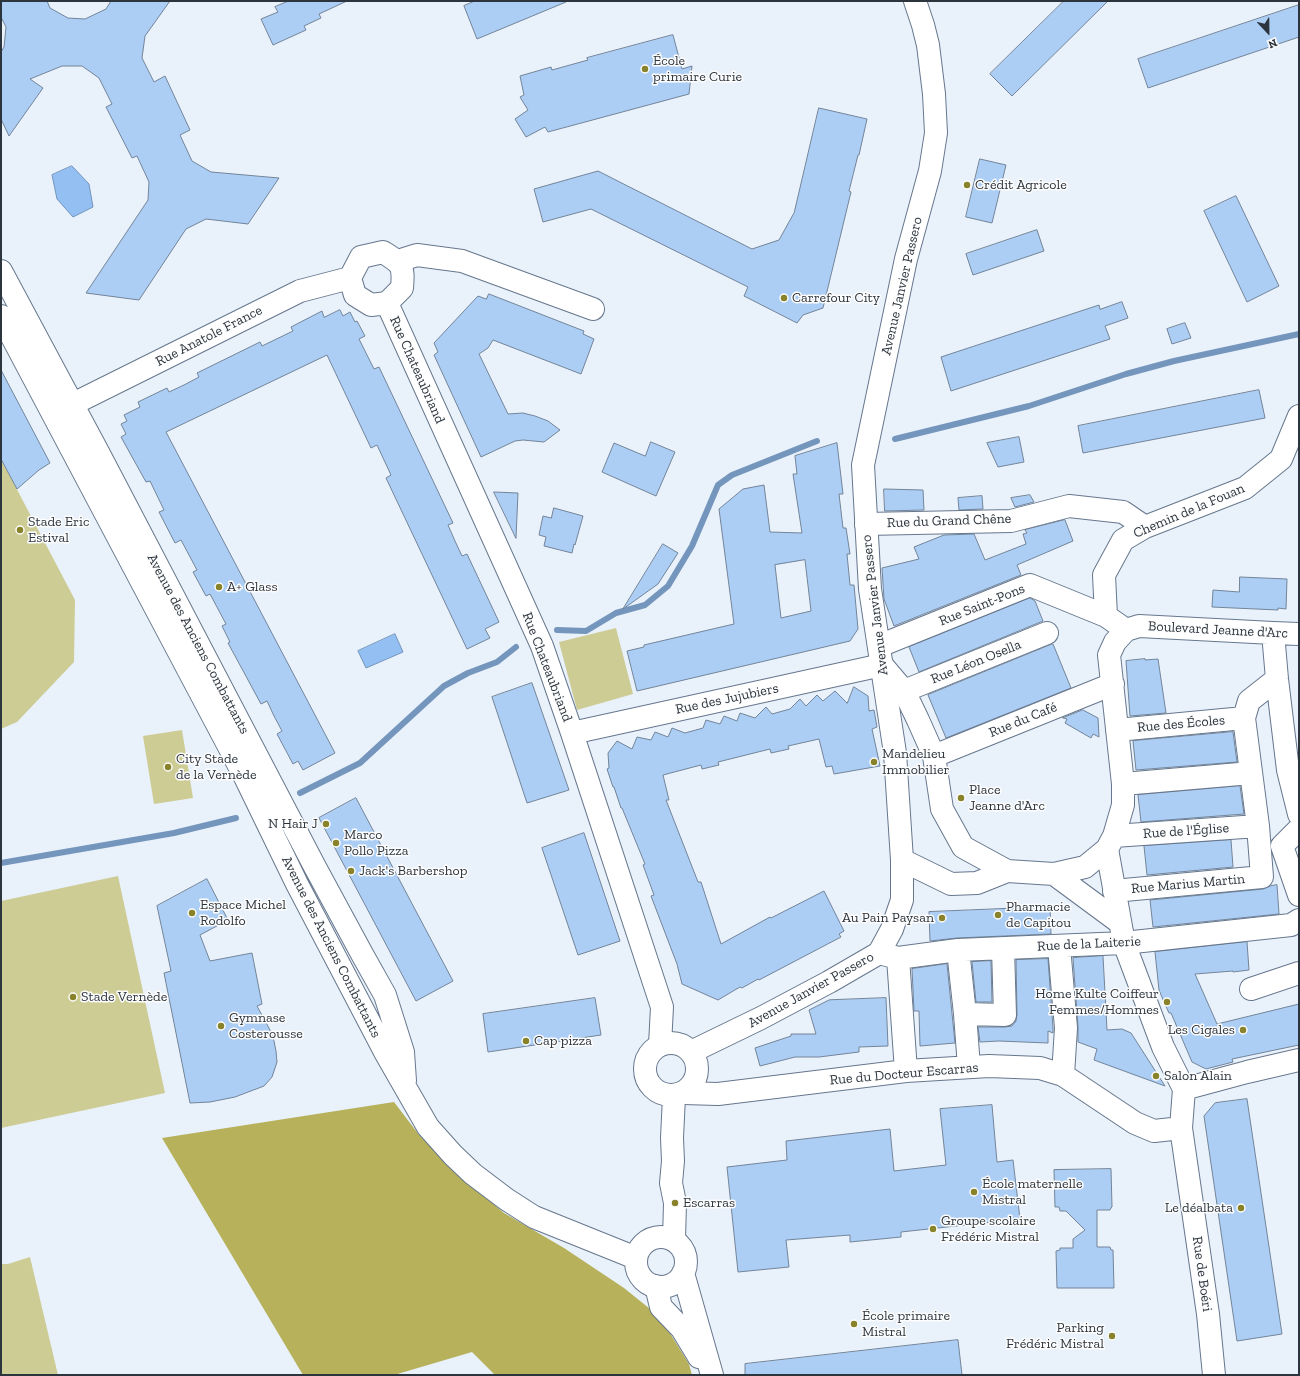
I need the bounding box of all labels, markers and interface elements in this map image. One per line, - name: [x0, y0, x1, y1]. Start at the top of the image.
- north arrow: [1248, 12, 1288, 52]
- text: N: [1266, 36, 1279, 51]
- place label: École primaire Curie: [653, 53, 742, 86]
- marker: École primaire Curie: [640, 64, 650, 74]
- place label: Crédit Agricole: [975, 177, 1067, 193]
- marker: Crédit Agricole: [962, 180, 972, 190]
- street label: Avenue Janvier Passero: [878, 215, 926, 357]
- place label: Carrefour City: [792, 290, 880, 306]
- marker: Carrefour City: [779, 293, 789, 303]
- street label: Rue Anatole France: [153, 302, 265, 370]
- street label: Rue Chateaubriand: [386, 314, 448, 426]
- street label: Chemin de la Fouan: [1131, 480, 1247, 542]
- street label: Rue du Grand Chêne: [887, 510, 1011, 532]
- place label: Stade Eric Estival: [28, 514, 89, 546]
- marker: Stade Eric Estival: [15, 525, 25, 535]
- street label: Avenue Janvier Passero: [858, 534, 892, 676]
- street label: Avenue des Anciens Combattants: [143, 551, 253, 737]
- place label: A+ Glass: [227, 579, 278, 595]
- street label: Rue Saint-Pons: [937, 580, 1027, 630]
- marker: A+ Glass: [214, 582, 224, 592]
- street label: Rue Chateaubriand: [518, 610, 576, 724]
- street label: Boulevard Jeanne d'Arc: [1148, 618, 1288, 642]
- street label: Rue Léon Osella: [928, 636, 1024, 688]
- street label: Rue des Jujubiers: [674, 680, 780, 718]
- street label: Rue du Café: [987, 699, 1059, 741]
- street label: Rue des Écoles: [1136, 712, 1226, 736]
- place label: Mandelieu Immobilier: [882, 746, 949, 778]
- place label: City Stade de la Vernède: [176, 751, 257, 784]
- marker: Mandelieu Immobilier: [869, 757, 879, 767]
- marker: City Stade de la Vernède: [163, 762, 173, 772]
- place label: Place Jeanne d'Arc: [969, 782, 1045, 814]
- marker: Place Jeanne d'Arc: [956, 793, 966, 803]
- place label: N Hair J: [268, 816, 318, 832]
- marker: N Hair J: [321, 819, 331, 829]
- street label: Rue de l'Église: [1142, 820, 1230, 842]
- place label: Marco Pollo Pizza: [344, 827, 408, 860]
- marker: Marco Pollo Pizza: [331, 838, 341, 848]
- street label: Avenue des Anciens Combattants: [278, 853, 384, 1041]
- place label: Jack's Barbershop: [359, 863, 467, 879]
- marker: Jack's Barbershop: [346, 866, 356, 876]
- street label: Rue Marius Martin: [1130, 871, 1246, 897]
- place label: Espace Michel Rodolfo: [200, 897, 286, 930]
- place label: Pharmacie de Capitou: [1006, 899, 1071, 932]
- marker: Espace Michel Rodolfo: [187, 908, 197, 918]
- place label: Au Pain Paysan: [842, 910, 934, 926]
- marker: Pharmacie de Capitou: [993, 910, 1003, 920]
- marker: Au Pain Paysan: [937, 913, 947, 923]
- street label: Rue de la Laiterie: [1037, 933, 1141, 955]
- street label: Avenue Janvier Passero: [745, 948, 877, 1032]
- place label: Home Kulte Coiffeur Femmes/Hommes: [1035, 986, 1159, 1018]
- place label: Stade Vernède: [81, 989, 167, 1005]
- marker: Stade Vernède: [68, 992, 78, 1002]
- marker: Home Kulte Coiffeur Femmes/Hommes: [1162, 997, 1172, 1007]
- place label: Gymnase Costerousse: [229, 1010, 303, 1042]
- marker: Gymnase Costerousse: [216, 1021, 226, 1031]
- place label: Les Cigales: [1168, 1022, 1235, 1038]
- marker: Les Cigales: [1238, 1025, 1248, 1035]
- place label: Cap pizza: [534, 1033, 592, 1049]
- marker: Cap pizza: [521, 1036, 531, 1046]
- street label: Rue du Docteur Escarras: [829, 1059, 979, 1089]
- place label: Salon Alain: [1164, 1068, 1232, 1084]
- marker: Salon Alain: [1151, 1071, 1161, 1081]
- place label: École maternelle Mistral: [982, 1176, 1083, 1208]
- marker: École maternelle Mistral: [969, 1187, 979, 1197]
- place label: Escarras: [683, 1195, 735, 1211]
- marker: Escarras: [670, 1198, 680, 1208]
- place label: Le déalbata: [1165, 1200, 1233, 1216]
- marker: Le déalbata: [1236, 1203, 1246, 1213]
- place label: Groupe scolaire Frédéric Mistral: [941, 1213, 1039, 1246]
- marker: Groupe scolaire Frédéric Mistral: [928, 1224, 938, 1234]
- street label: Rue de Boéri: [1188, 1235, 1216, 1313]
- place label: École primaire Mistral: [862, 1308, 950, 1340]
- marker: École primaire Mistral: [849, 1319, 859, 1329]
- place label: Parking Frédéric Mistral: [1006, 1320, 1104, 1352]
- marker: Parking Frédéric Mistral: [1107, 1331, 1117, 1341]

